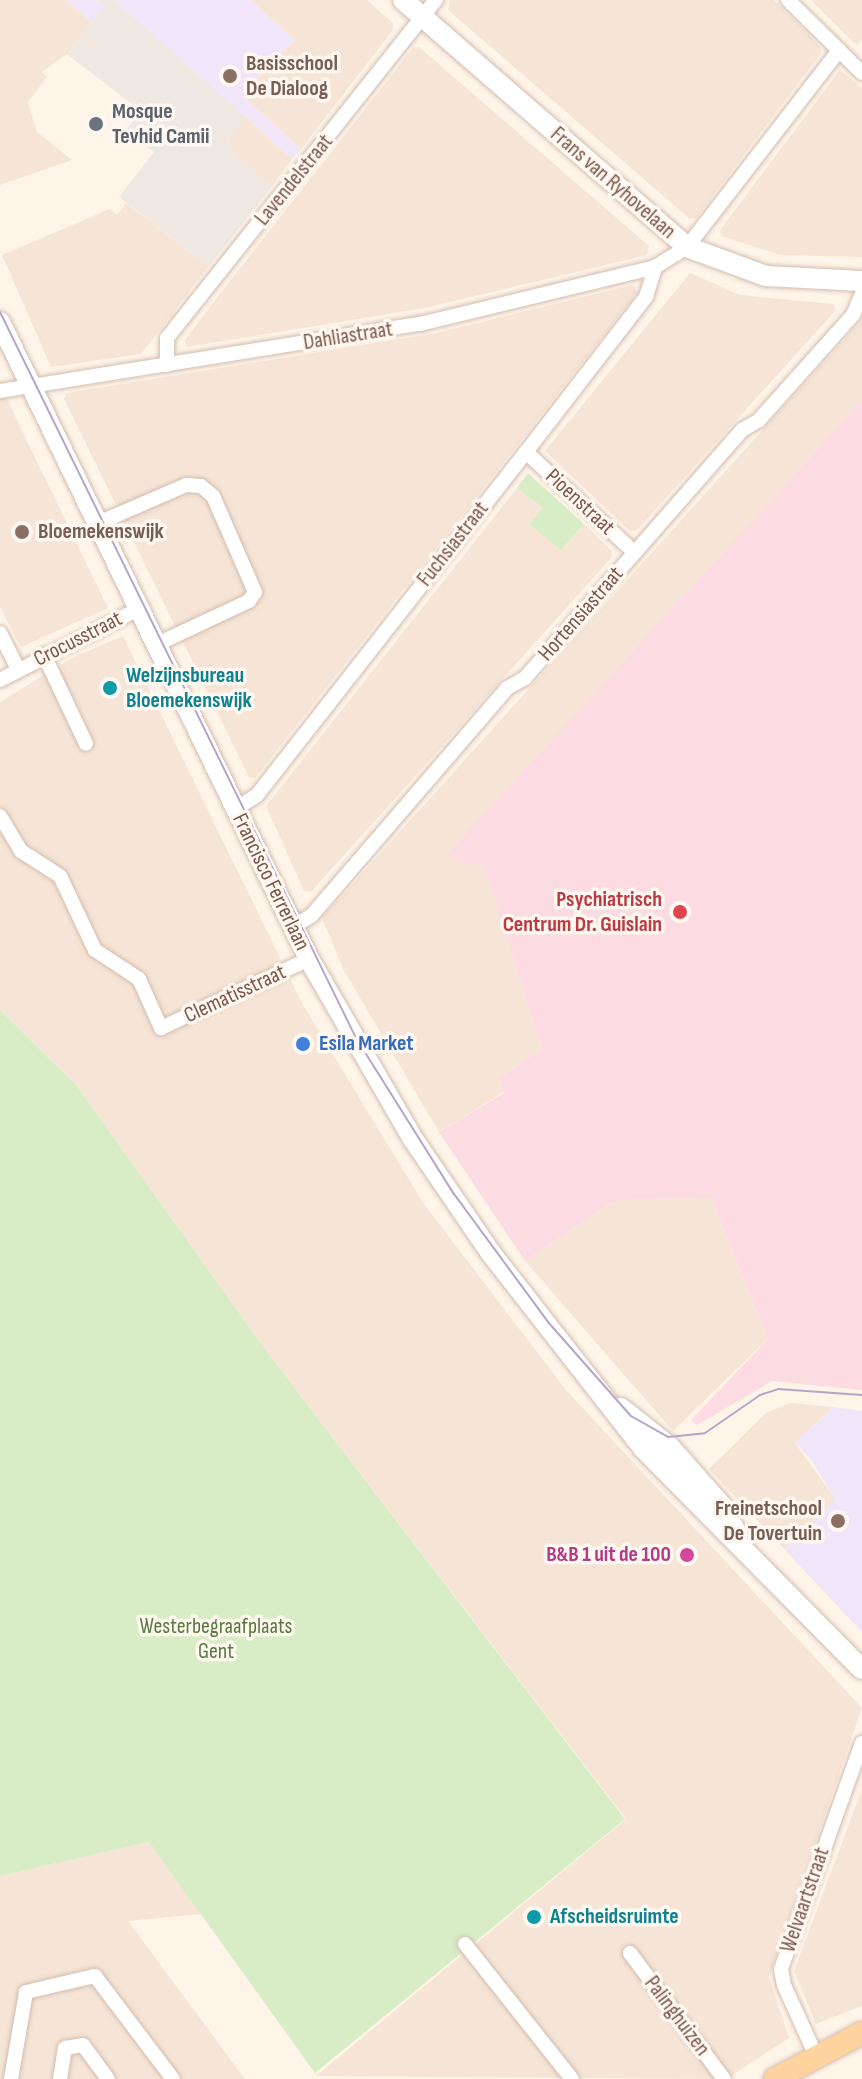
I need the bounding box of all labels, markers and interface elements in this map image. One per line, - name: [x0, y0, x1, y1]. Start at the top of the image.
- place label: Basisschool De Dialoog: [246, 50, 338, 102]
- marker: Basisschool De Dialoog: [221, 67, 239, 85]
- place label: Mosque Tevhid Camii: [112, 98, 210, 150]
- marker: Mosque Tevhid Camii: [87, 115, 105, 133]
- street label: Frans van Ryhovelaan: [545, 121, 681, 245]
- street label: Lavendelstraat: [249, 129, 339, 231]
- street label: Dahliastraat: [302, 316, 394, 356]
- street label: Pioenstraat: [540, 463, 620, 541]
- street label: Fuchsiastraat: [412, 496, 494, 592]
- place label: Bloemekenswijk: [38, 519, 164, 545]
- marker: Bloemekenswijk: [13, 523, 31, 541]
- street label: Hortensiastraat: [533, 561, 629, 667]
- street label: Crocusstraat: [29, 606, 127, 672]
- place label: Welzijnsbureau Bloemekenswijk: [126, 662, 252, 714]
- marker: Welzijnsbureau Bloemekenswijk: [101, 679, 119, 697]
- street label: Francisco Ferrerlaan: [226, 809, 316, 955]
- place label: Psychiatrisch Centrum Dr. Guislain: [503, 886, 662, 938]
- marker: Psychiatrisch Centrum Dr. Guislain: [669, 901, 691, 923]
- street label: Clematisstraat: [180, 959, 290, 1029]
- place label: Esila Market: [319, 1031, 414, 1057]
- marker: Esila Market: [294, 1035, 312, 1053]
- place label: Freinetschool De Tovertuin: [715, 1495, 822, 1546]
- marker: Freinetschool De Tovertuin: [829, 1512, 847, 1530]
- place label: B&B 1 uit de 100: [546, 1542, 671, 1568]
- marker: B&B 1 uit de 100: [678, 1546, 696, 1564]
- park label: Westerbegraafplaats Gent: [140, 1613, 292, 1664]
- street label: Welvaartstraat: [775, 1844, 835, 1956]
- place label: Afscheidsruimte: [550, 1904, 679, 1930]
- marker: Afscheidsruimte: [525, 1908, 543, 1926]
- street label: Palinghuizen: [639, 1971, 715, 2061]

